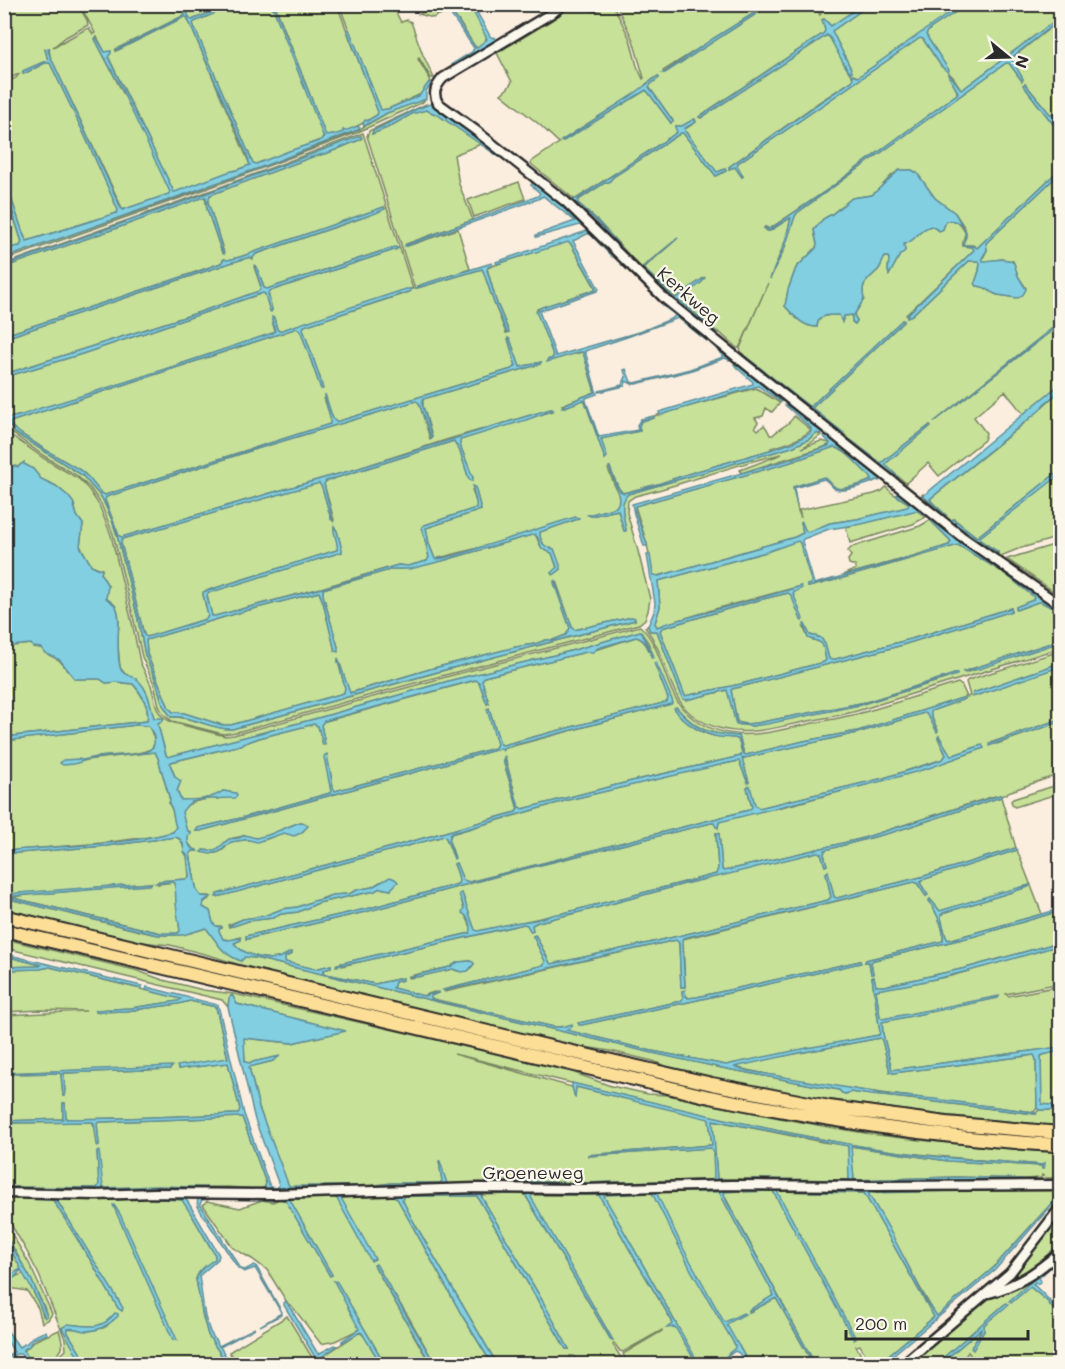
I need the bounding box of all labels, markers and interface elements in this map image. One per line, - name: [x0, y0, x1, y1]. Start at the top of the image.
- north arrow: [978, 27, 1038, 87]
- text: N: [1011, 53, 1035, 71]
- street label: Kerkweg: [652, 261, 726, 329]
- street label: Groeneweg: [483, 1160, 583, 1184]
- scale bar: [846, 1303, 1028, 1341]
- text: 200 m: [855, 1311, 907, 1335]

